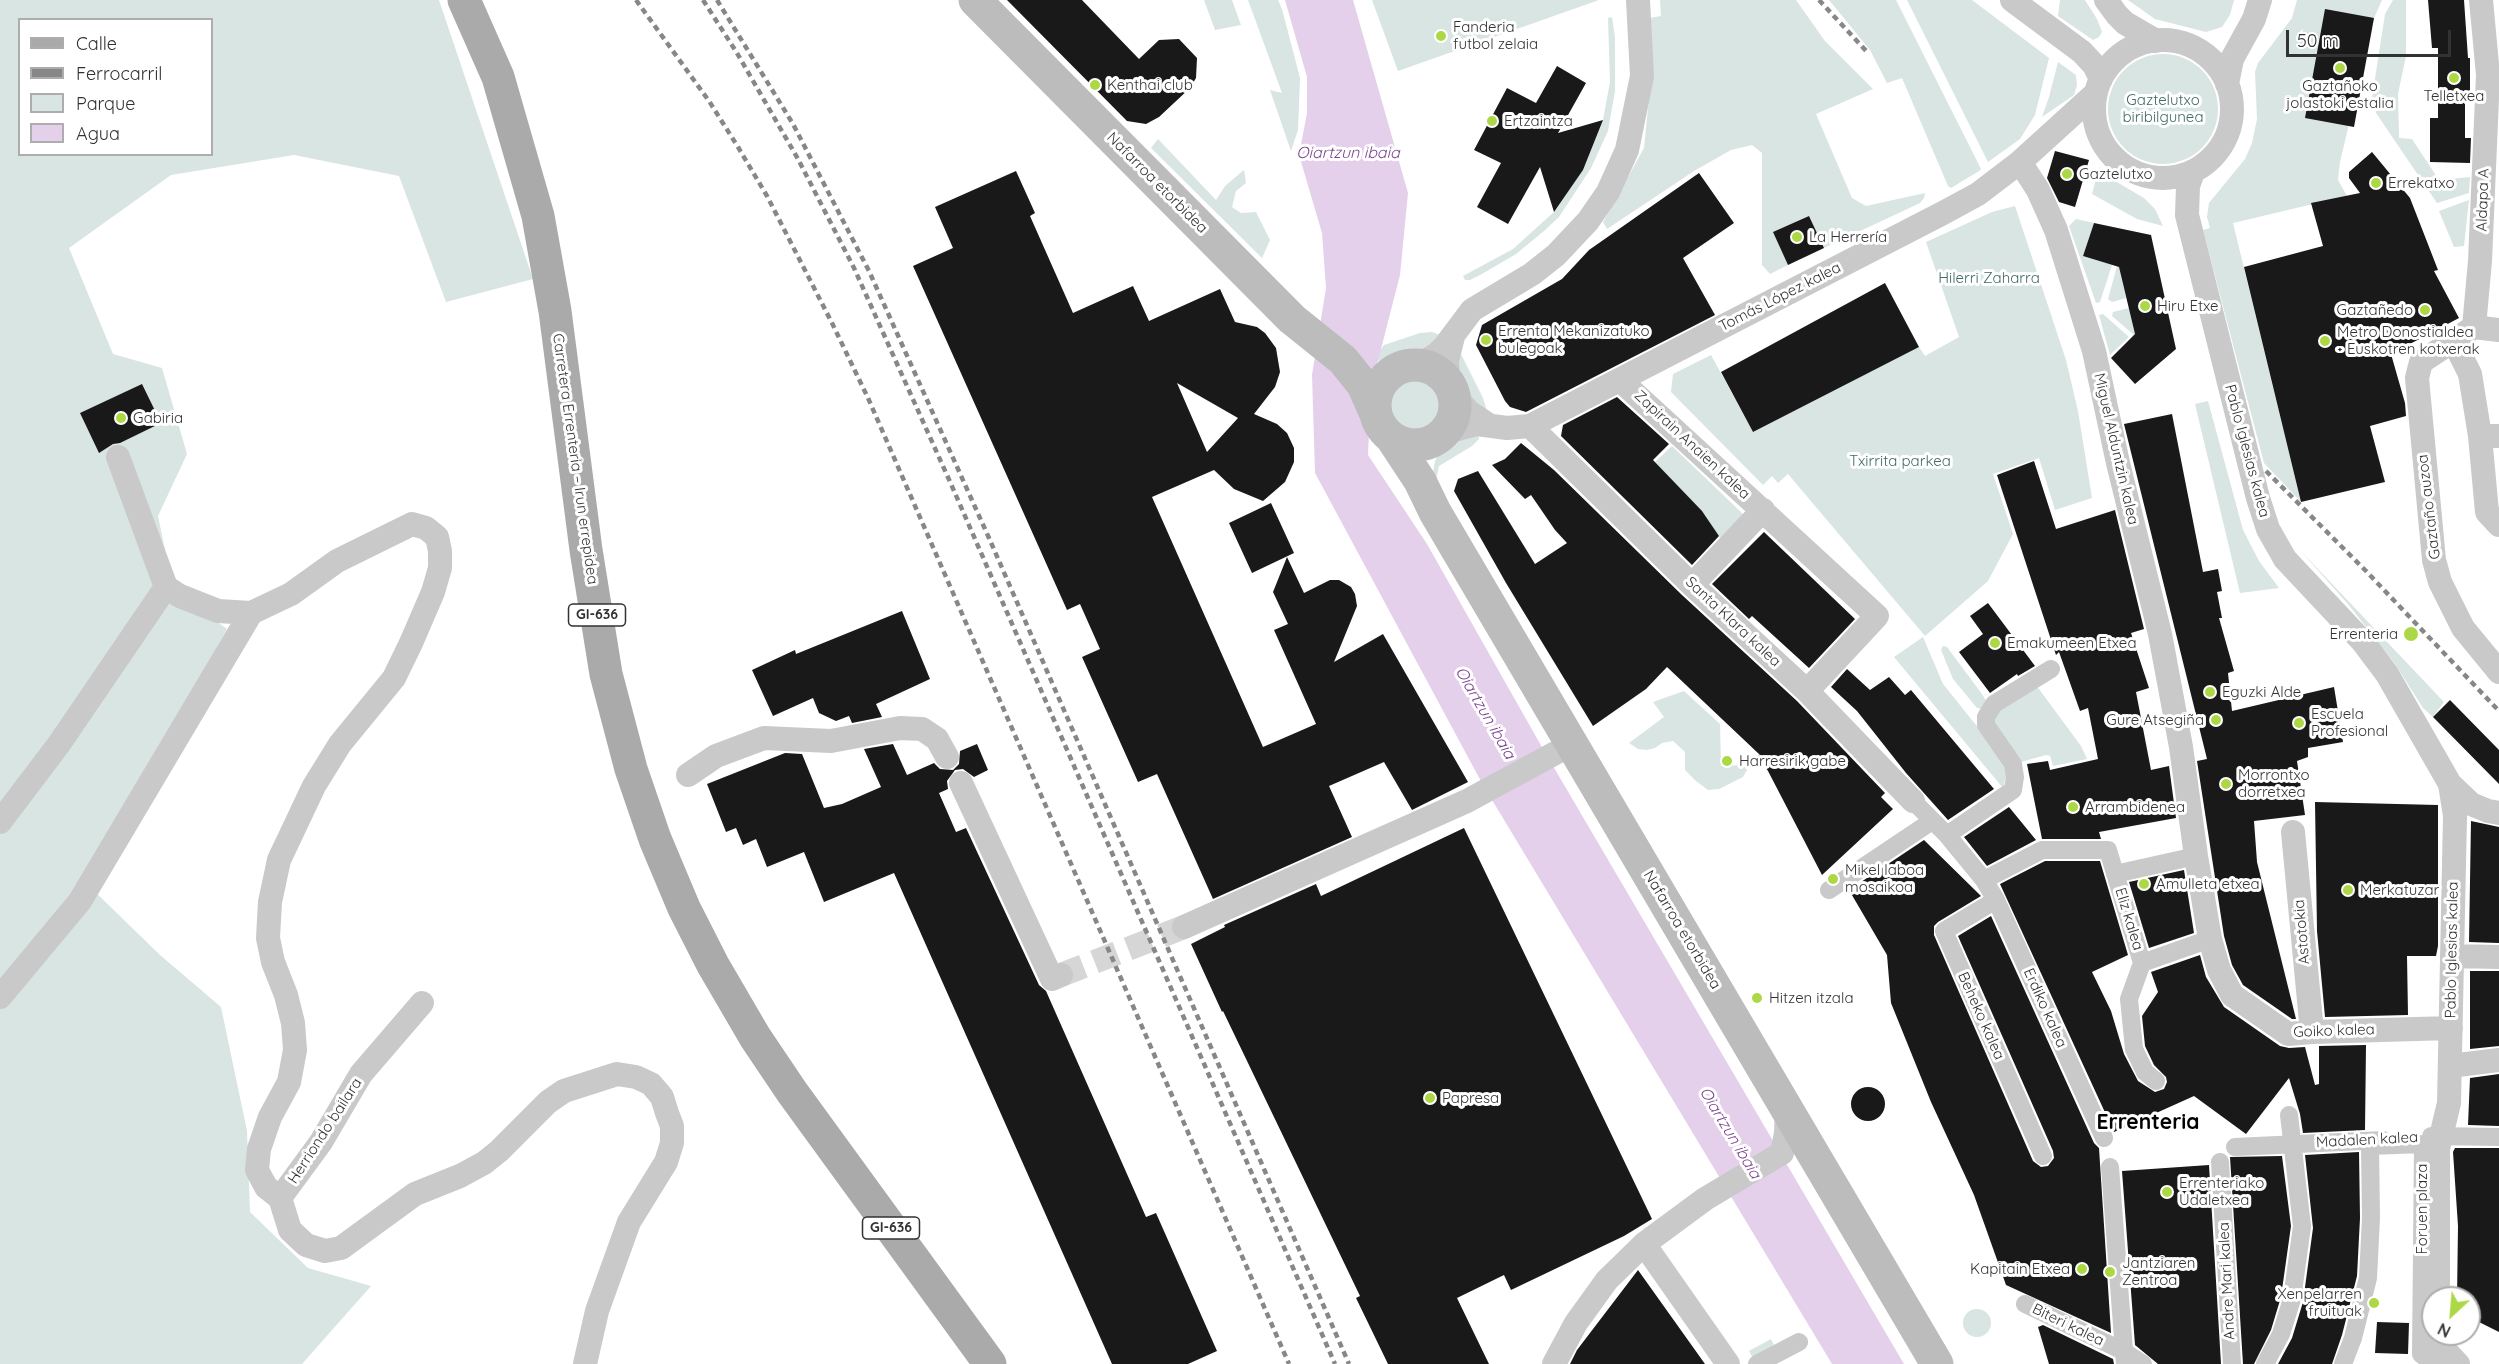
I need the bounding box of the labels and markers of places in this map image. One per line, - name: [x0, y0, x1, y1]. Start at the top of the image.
- place label: Fanderia futbol zelaia: [1453, 18, 1538, 53]
- marker: Fanderia futbol zelaia: [1434, 29, 1448, 43]
- marker: Gaztañoko jolastoki estalia: [2333, 61, 2347, 75]
- marker: Telletxea: [2447, 71, 2461, 85]
- place label: Kenthai club: [1107, 76, 1193, 94]
- place label: Gaztañoko jolastoki estalia: [2286, 77, 2394, 112]
- marker: Kenthai club: [1088, 78, 1102, 92]
- place label: Telletxea: [2424, 87, 2484, 105]
- place label: Ertzaintza: [1504, 112, 1573, 130]
- marker: Ertzaintza: [1485, 114, 1499, 128]
- place label: Gaztelutxo: [2079, 165, 2153, 183]
- marker: Gaztelutxo: [2060, 167, 2074, 181]
- place label: Errekatxo: [2388, 174, 2455, 192]
- marker: Errekatxo: [2369, 176, 2383, 190]
- place label: La Herrería: [1809, 228, 1887, 246]
- marker: La Herrería: [1790, 230, 1804, 244]
- place label: Hiru Etxe: [2157, 297, 2219, 315]
- marker: Hiru Etxe: [2138, 299, 2152, 313]
- place label: Gaztañedo: [2337, 301, 2413, 319]
- marker: Gaztañedo: [2418, 303, 2432, 317]
- place label: Errenta Mekanizatuko bulegoak: [1498, 322, 1650, 357]
- place label: Metro Donostialdea - Euskotren kotxerak: [2337, 323, 2480, 358]
- marker: Errenta Mekanizatuko bulegoak: [1479, 333, 1493, 347]
- marker: Metro Donostialdea - Euskotren kotxerak: [2318, 334, 2332, 348]
- place label: Gabiria: [133, 409, 183, 427]
- marker: Gabiria: [114, 411, 128, 425]
- place label: Errenteria: [2330, 625, 2398, 643]
- marker: Errenteria: [2402, 625, 2420, 643]
- place label: Emakumeen Etxea: [2007, 634, 2136, 652]
- marker: Emakumeen Etxea: [1988, 636, 2002, 650]
- place label: Eguzki Alde: [2222, 683, 2301, 701]
- marker: Eguzki Alde: [2203, 685, 2217, 699]
- place label: Escuela Profesional: [2311, 705, 2388, 740]
- place label: Gure Atsegiña: [2106, 711, 2204, 729]
- marker: Gure Atsegiña: [2209, 713, 2223, 727]
- marker: Escuela Profesional: [2292, 716, 2306, 730]
- place label: Harresirik gabe: [1739, 752, 1846, 770]
- marker: Harresirik gabe: [1720, 754, 1734, 768]
- place label: Morrontxo dorretxea: [2238, 766, 2310, 801]
- marker: Morrontxo dorretxea: [2219, 777, 2233, 791]
- place label: Arrambidenea: [2085, 798, 2185, 816]
- marker: Arrambidenea: [2066, 800, 2080, 814]
- place label: Mikel laboa mosaikoa: [1845, 861, 1924, 896]
- marker: Mikel laboa mosaikoa: [1826, 872, 1840, 886]
- place label: Amulleta etxea: [2156, 875, 2260, 893]
- marker: Amulleta etxea: [2137, 877, 2151, 891]
- place label: Merkatuzar: [2360, 881, 2439, 899]
- marker: Merkatuzar: [2341, 883, 2355, 897]
- place label: Hitzen itzala: [1769, 989, 1853, 1007]
- marker: Hitzen itzala: [1750, 991, 1764, 1005]
- place label: Papresa: [1442, 1089, 1499, 1107]
- marker: Papresa: [1423, 1091, 1437, 1105]
- place label: Errenteriako Udaletxea: [2179, 1174, 2264, 1209]
- marker: Errenteriako Udaletxea: [2160, 1185, 2174, 1199]
- place label: Jantziaren Zentroa: [2122, 1254, 2195, 1289]
- place label: Kapitain Etxea: [1970, 1260, 2070, 1278]
- marker: Kapitain Etxea: [2075, 1262, 2089, 1276]
- marker: Jantziaren Zentroa: [2103, 1265, 2117, 1279]
- place label: Xenpelarren fruituak: [2278, 1285, 2362, 1320]
- marker: Xenpelarren fruituak: [2367, 1296, 2381, 1310]

